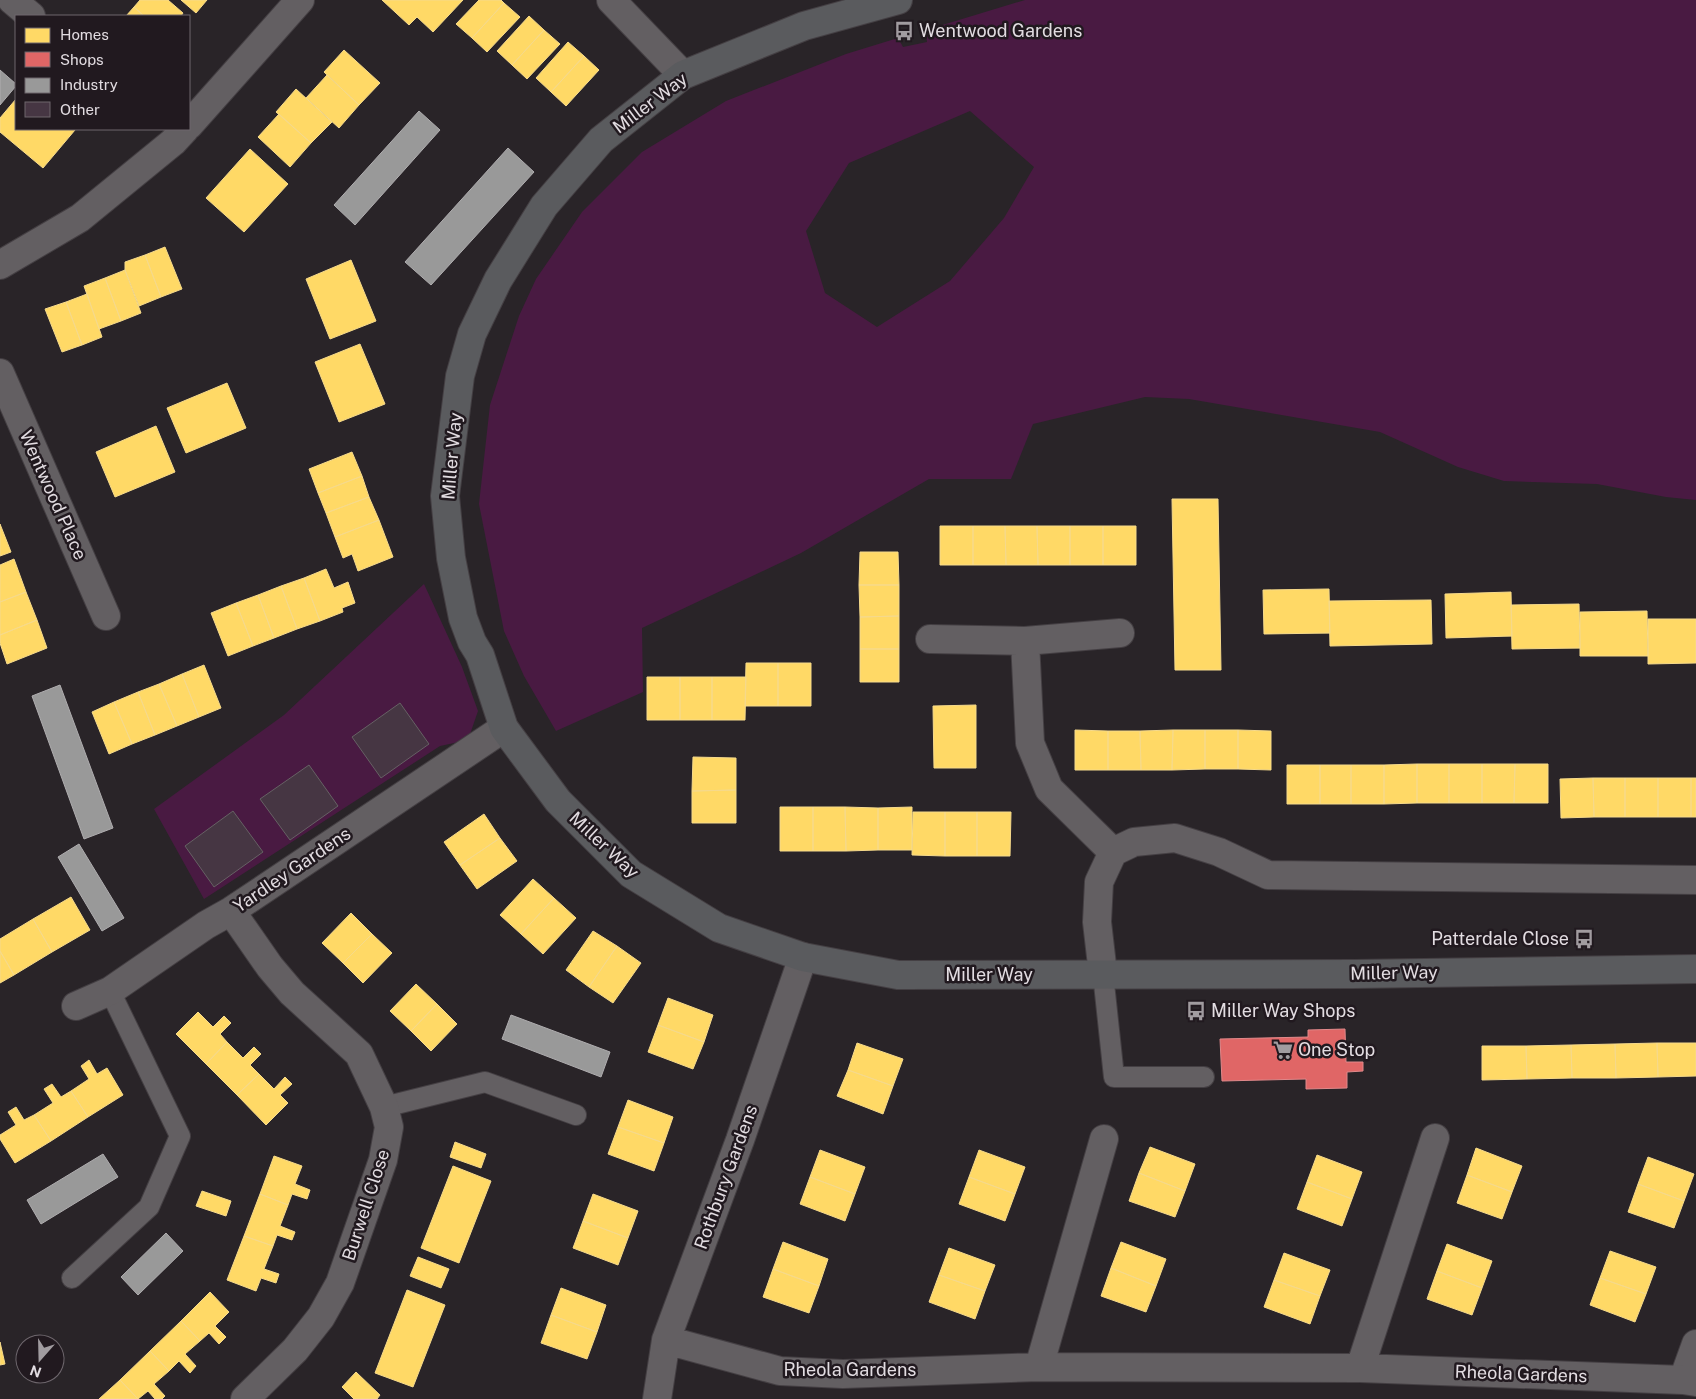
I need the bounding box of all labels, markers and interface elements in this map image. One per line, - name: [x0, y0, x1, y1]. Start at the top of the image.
- legend: [15, 15, 190, 130]
- bus stop icon: Wentwood Gardens: [893, 20, 915, 42]
- place label: Wentwood Gardens: [919, 20, 1082, 41]
- text: Homes: [60, 26, 109, 43]
- text: Shops: [60, 51, 104, 68]
- street label: Miller Way: [608, 68, 691, 137]
- text: Industry: [60, 76, 118, 93]
- text: Other: [60, 101, 100, 118]
- street label: Miller Way: [437, 411, 466, 500]
- street label: Wentwood Place: [15, 427, 91, 563]
- street label: Miller Way: [565, 807, 644, 882]
- street label: Yardley Gardens: [229, 823, 354, 917]
- place label: Patterdale Close: [1431, 928, 1569, 949]
- bus stop icon: Patterdale Close: [1573, 928, 1595, 950]
- street label: Miller Way: [1350, 961, 1438, 984]
- street label: Miller Way: [945, 964, 1033, 985]
- bus stop icon: Miller Way Shops: [1185, 1000, 1207, 1022]
- place label: Miller Way Shops: [1211, 1000, 1355, 1021]
- supermarket icon: One Stop: [1272, 1039, 1294, 1061]
- place label: One Stop: [1298, 1039, 1375, 1060]
- street label: Rothbury Gardens: [690, 1102, 761, 1252]
- street label: Burwell Close: [338, 1147, 393, 1263]
- north arrow: [15, 1334, 65, 1384]
- street label: Rheola Gardens: [784, 1359, 916, 1380]
- street label: Rheola Gardens: [1454, 1361, 1588, 1386]
- text: N: [28, 1362, 43, 1381]

